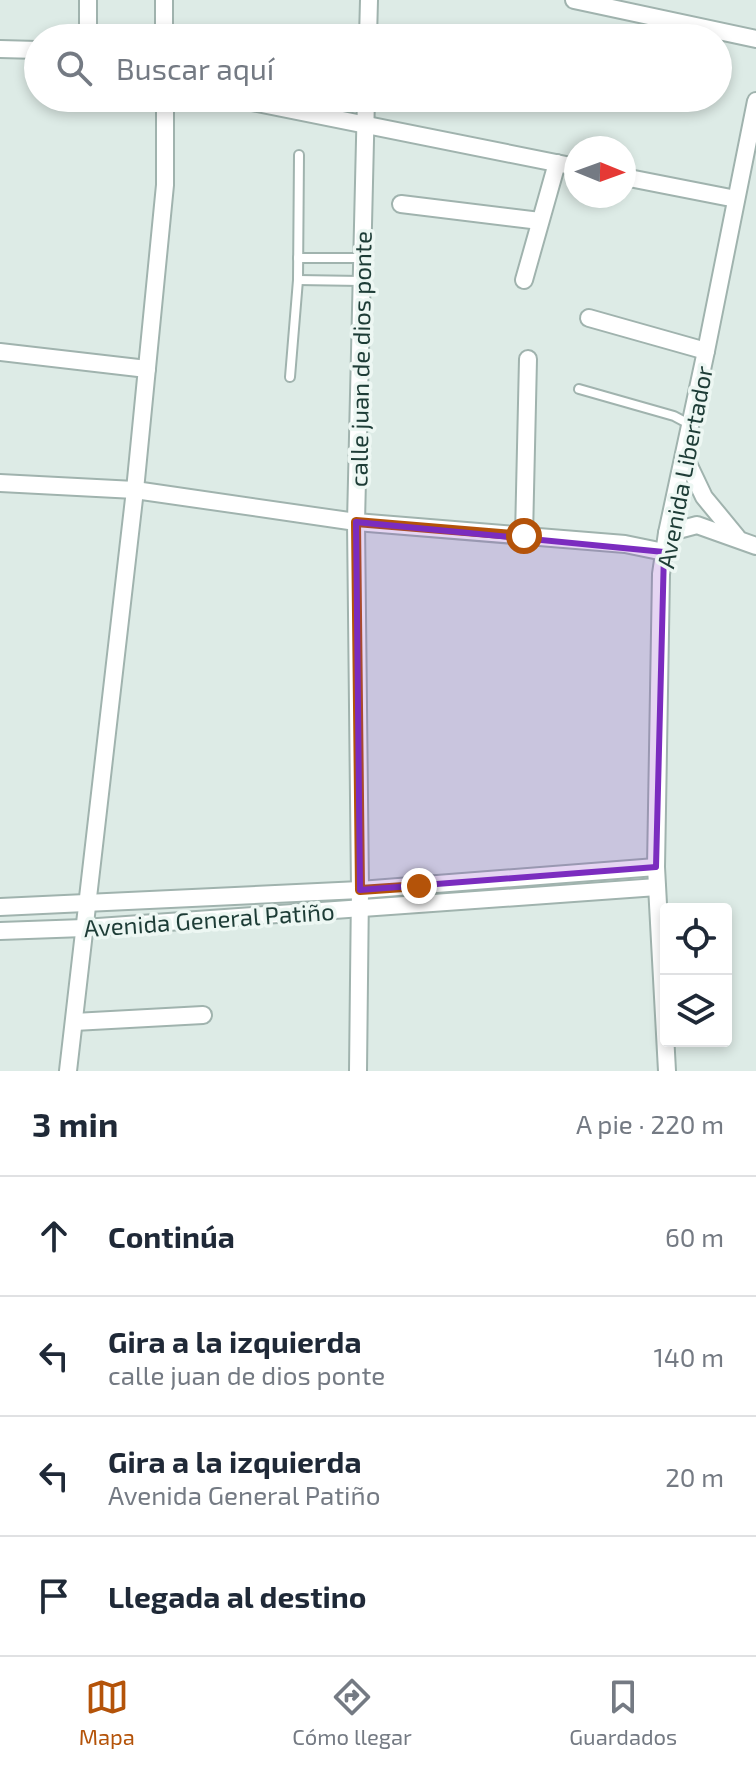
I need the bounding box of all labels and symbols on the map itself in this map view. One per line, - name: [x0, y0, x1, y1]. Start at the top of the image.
- north arrow: [564, 136, 636, 208]
- street label: calle juan de dios ponte: [343, 231, 377, 487]
- street label: Avenida Libertador: [650, 363, 718, 571]
- route start: [506, 518, 542, 554]
- route end: [401, 868, 437, 904]
- street label: Avenida General Patiño: [83, 896, 335, 942]

